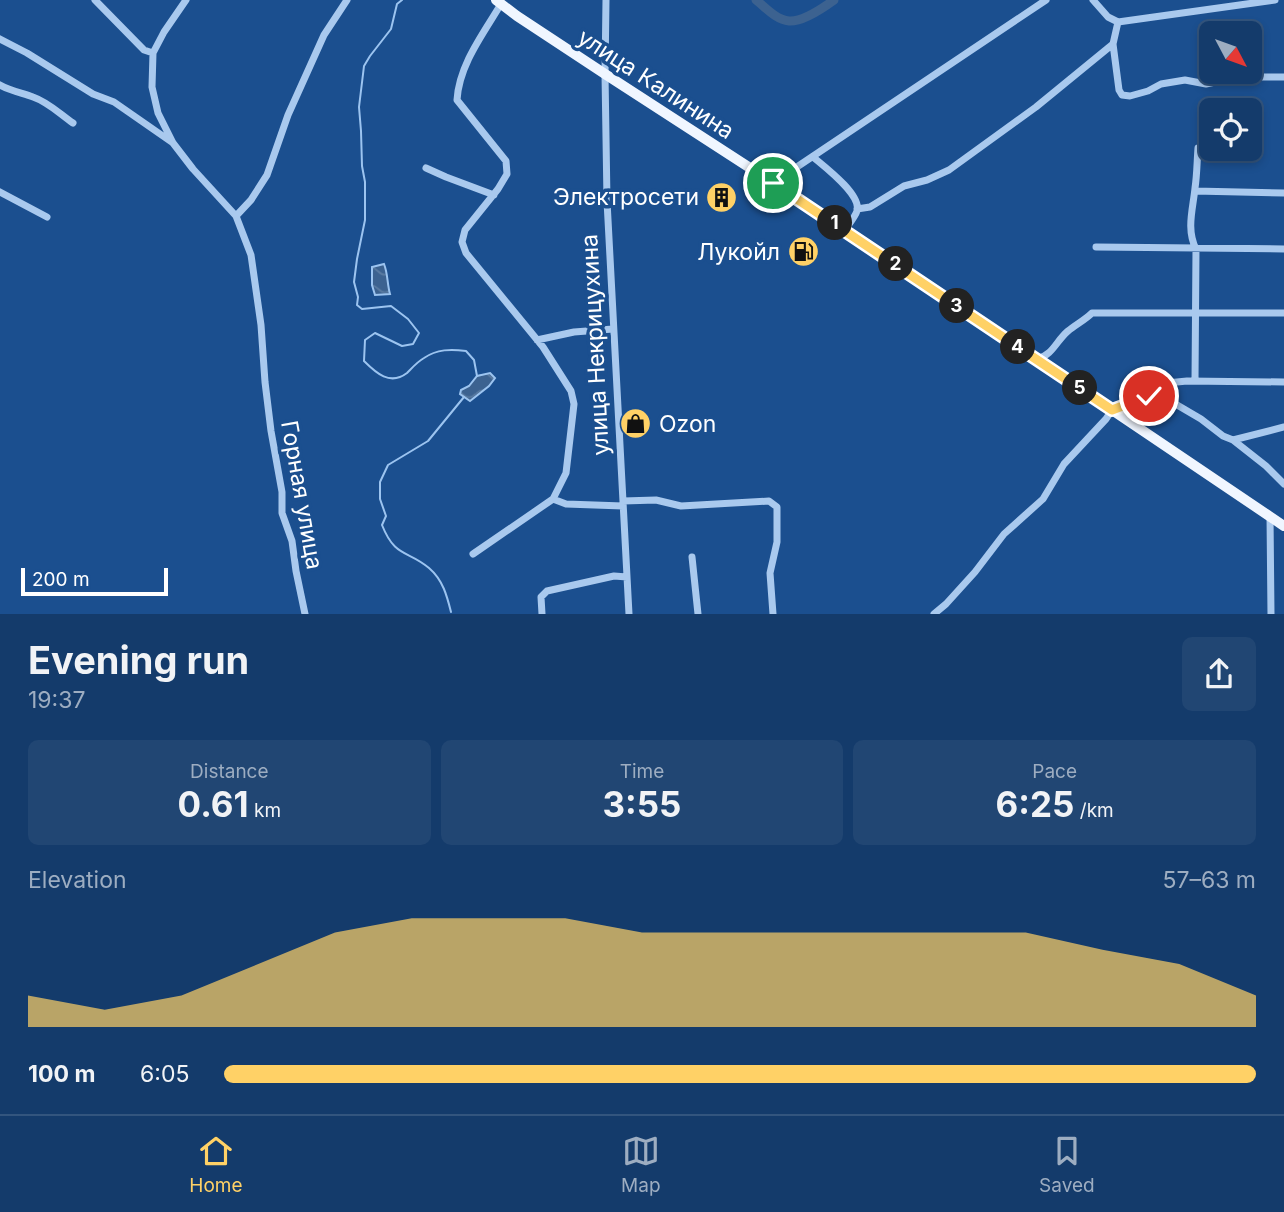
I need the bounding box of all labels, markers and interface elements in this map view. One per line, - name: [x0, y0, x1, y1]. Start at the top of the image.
- north arrow: [1199, 21, 1262, 84]
- map controls: [1199, 21, 1262, 161]
- street label: улица Калинина: [573, 23, 739, 145]
- button: locate: [1199, 98, 1262, 161]
- pin: [743, 153, 803, 213]
- icon: arrive: [754, 164, 792, 202]
- building icon: Электросети: [705, 180, 739, 214]
- place label: Электросети: [553, 183, 699, 211]
- pin: 1: [818, 206, 852, 241]
- text: 1: [830, 211, 839, 234]
- street label: улица Некрицухина: [575, 234, 615, 456]
- fuel station icon: Лукойл: [786, 235, 820, 269]
- place label: Лукойл: [697, 238, 780, 266]
- pin: 2: [878, 246, 914, 282]
- text: 2: [890, 252, 901, 275]
- pin: 3: [940, 288, 974, 324]
- text: 3: [950, 294, 963, 317]
- pin: 4: [1000, 330, 1036, 364]
- text: 4: [1011, 335, 1024, 358]
- pin: [1119, 366, 1179, 426]
- pin: 5: [1062, 370, 1098, 406]
- text: 5: [1073, 376, 1086, 399]
- icon: check: [1130, 377, 1168, 415]
- shop icon: Ozon: [619, 407, 653, 441]
- place label: Ozon: [659, 410, 716, 438]
- street label: Горная улица: [275, 418, 329, 572]
- scale bar: [21, 564, 168, 596]
- text: 200 m: [32, 568, 90, 591]
- text: Evening run: [28, 637, 249, 683]
- button: share: [1182, 637, 1256, 711]
- text: 19:37: [28, 686, 85, 714]
- text: Distance: [190, 760, 269, 783]
- text: Time: [620, 760, 664, 783]
- text: Pace: [1032, 760, 1077, 783]
- text: 0.61: [178, 783, 249, 825]
- text: 3:55: [602, 783, 682, 825]
- text: 6:25: [996, 783, 1074, 825]
- text: km: [249, 799, 281, 822]
- text: /km: [1074, 799, 1114, 822]
- text: Elevation: [28, 866, 127, 894]
- text: 57–63 m: [1162, 866, 1256, 894]
- text: 100 m: [28, 1060, 95, 1088]
- text: 6:05: [140, 1060, 189, 1088]
- tab: Home: [189, 1132, 243, 1197]
- tab: Map: [621, 1132, 661, 1197]
- tab: Saved: [1039, 1132, 1095, 1197]

